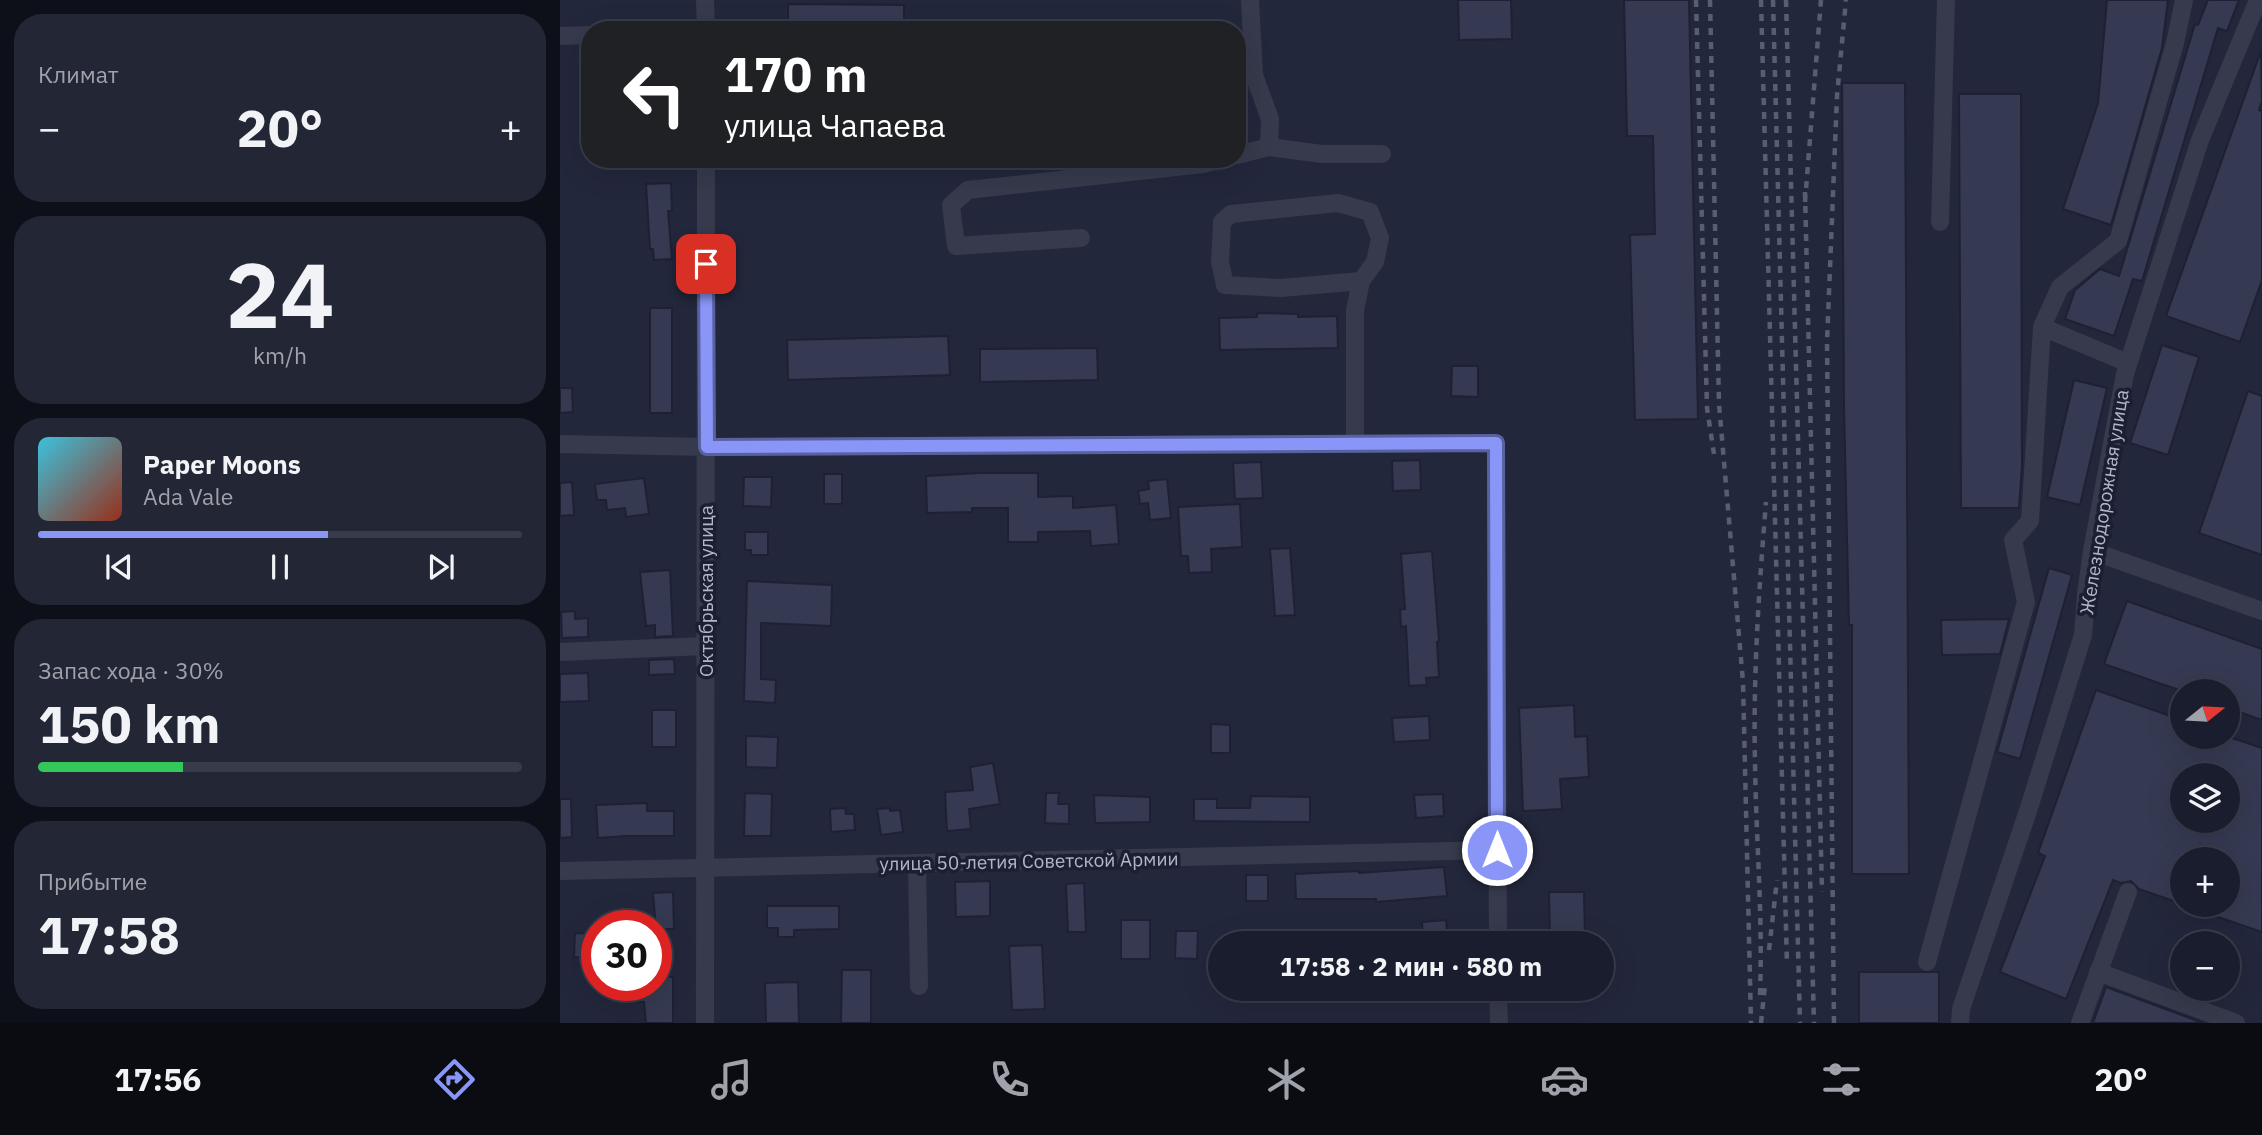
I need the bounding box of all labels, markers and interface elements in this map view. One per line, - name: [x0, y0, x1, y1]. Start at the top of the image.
- text: 170 m: [724, 42, 868, 105]
- icon: left: [609, 49, 700, 140]
- text: Климат: [38, 59, 119, 89]
- text: 20°: [237, 94, 323, 161]
- text: −: [38, 103, 61, 152]
- text: +: [499, 103, 522, 152]
- text: улица Чапаева: [724, 104, 946, 146]
- pin: [676, 234, 736, 294]
- text: 24: [225, 235, 335, 353]
- icon: arrive: [687, 245, 725, 283]
- text: km/h: [253, 340, 307, 370]
- street label: Железнодорожная улица: [2074, 388, 2134, 616]
- text: Paper Moons: [143, 447, 301, 481]
- text: Ada Vale: [143, 481, 233, 511]
- street label: Октябрьская улица: [694, 505, 718, 677]
- icon: previous: [100, 548, 138, 586]
- icon: pause: [261, 548, 299, 586]
- icon: next: [422, 548, 460, 586]
- text: Запас хода · 30%: [38, 655, 224, 685]
- north arrow: [2170, 679, 2240, 749]
- map controls: [2170, 679, 2240, 1001]
- text: 150 km: [38, 690, 220, 757]
- button: layers: [2170, 763, 2240, 833]
- position arrow: [1460, 813, 1534, 887]
- street label: улица 50-летия Советской Армии: [879, 846, 1179, 876]
- button: +: [2170, 847, 2240, 917]
- text: Прибытие: [38, 866, 147, 896]
- text: 17:58: [38, 901, 180, 968]
- speed limit sign: 30: [581, 910, 672, 1001]
- button: −: [2170, 931, 2240, 1001]
- text: 17:58 · 2 мин · 580 m: [1280, 949, 1542, 983]
- icon: directions: [430, 1055, 479, 1104]
- icon: music: [707, 1055, 756, 1104]
- icon: phone: [985, 1055, 1034, 1104]
- icon: climate: [1262, 1055, 1311, 1104]
- icon: car: [1540, 1055, 1589, 1104]
- icon: filters: [1817, 1055, 1866, 1104]
- text: 17:56: [114, 1058, 202, 1100]
- text: 20°: [2094, 1058, 2148, 1100]

